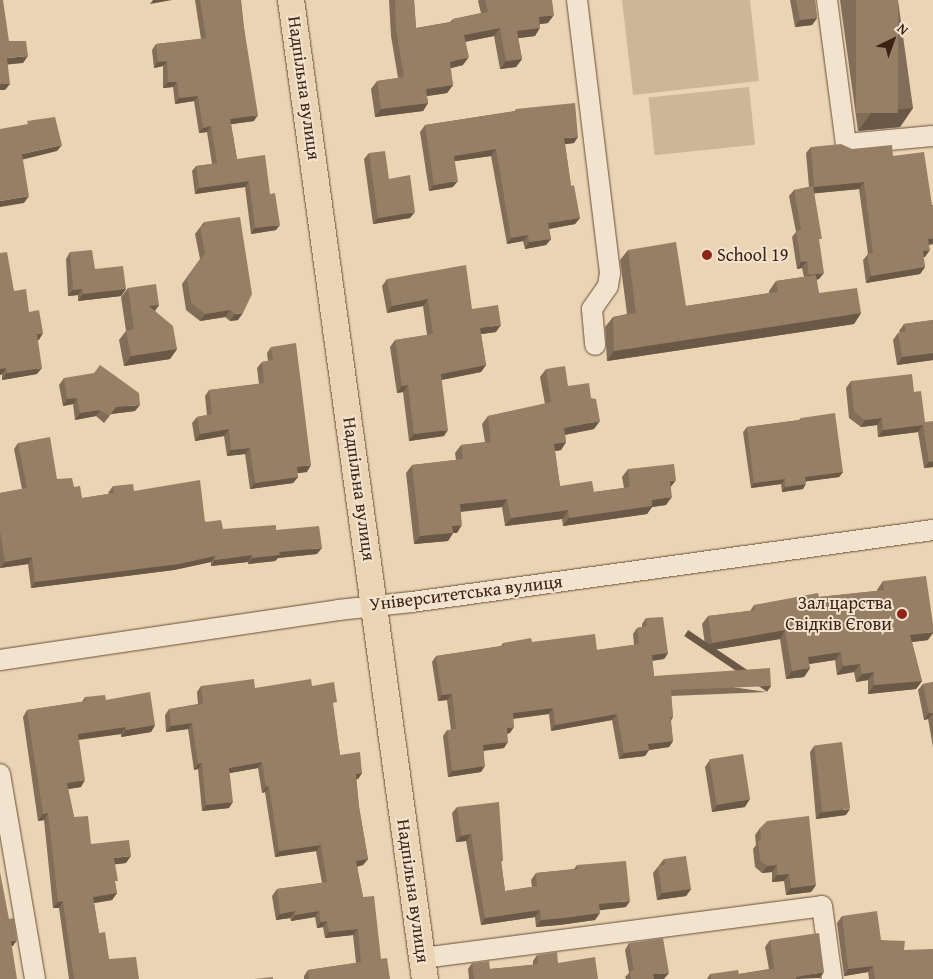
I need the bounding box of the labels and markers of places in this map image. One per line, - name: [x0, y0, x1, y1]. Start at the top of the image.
- place label: School 19: [717, 244, 788, 266]
- marker: School 19: [701, 249, 713, 261]
- place label: Зал царства Свідків Єгови: [785, 593, 892, 636]
- marker: Зал царства Свідків Єгови: [896, 608, 908, 620]

